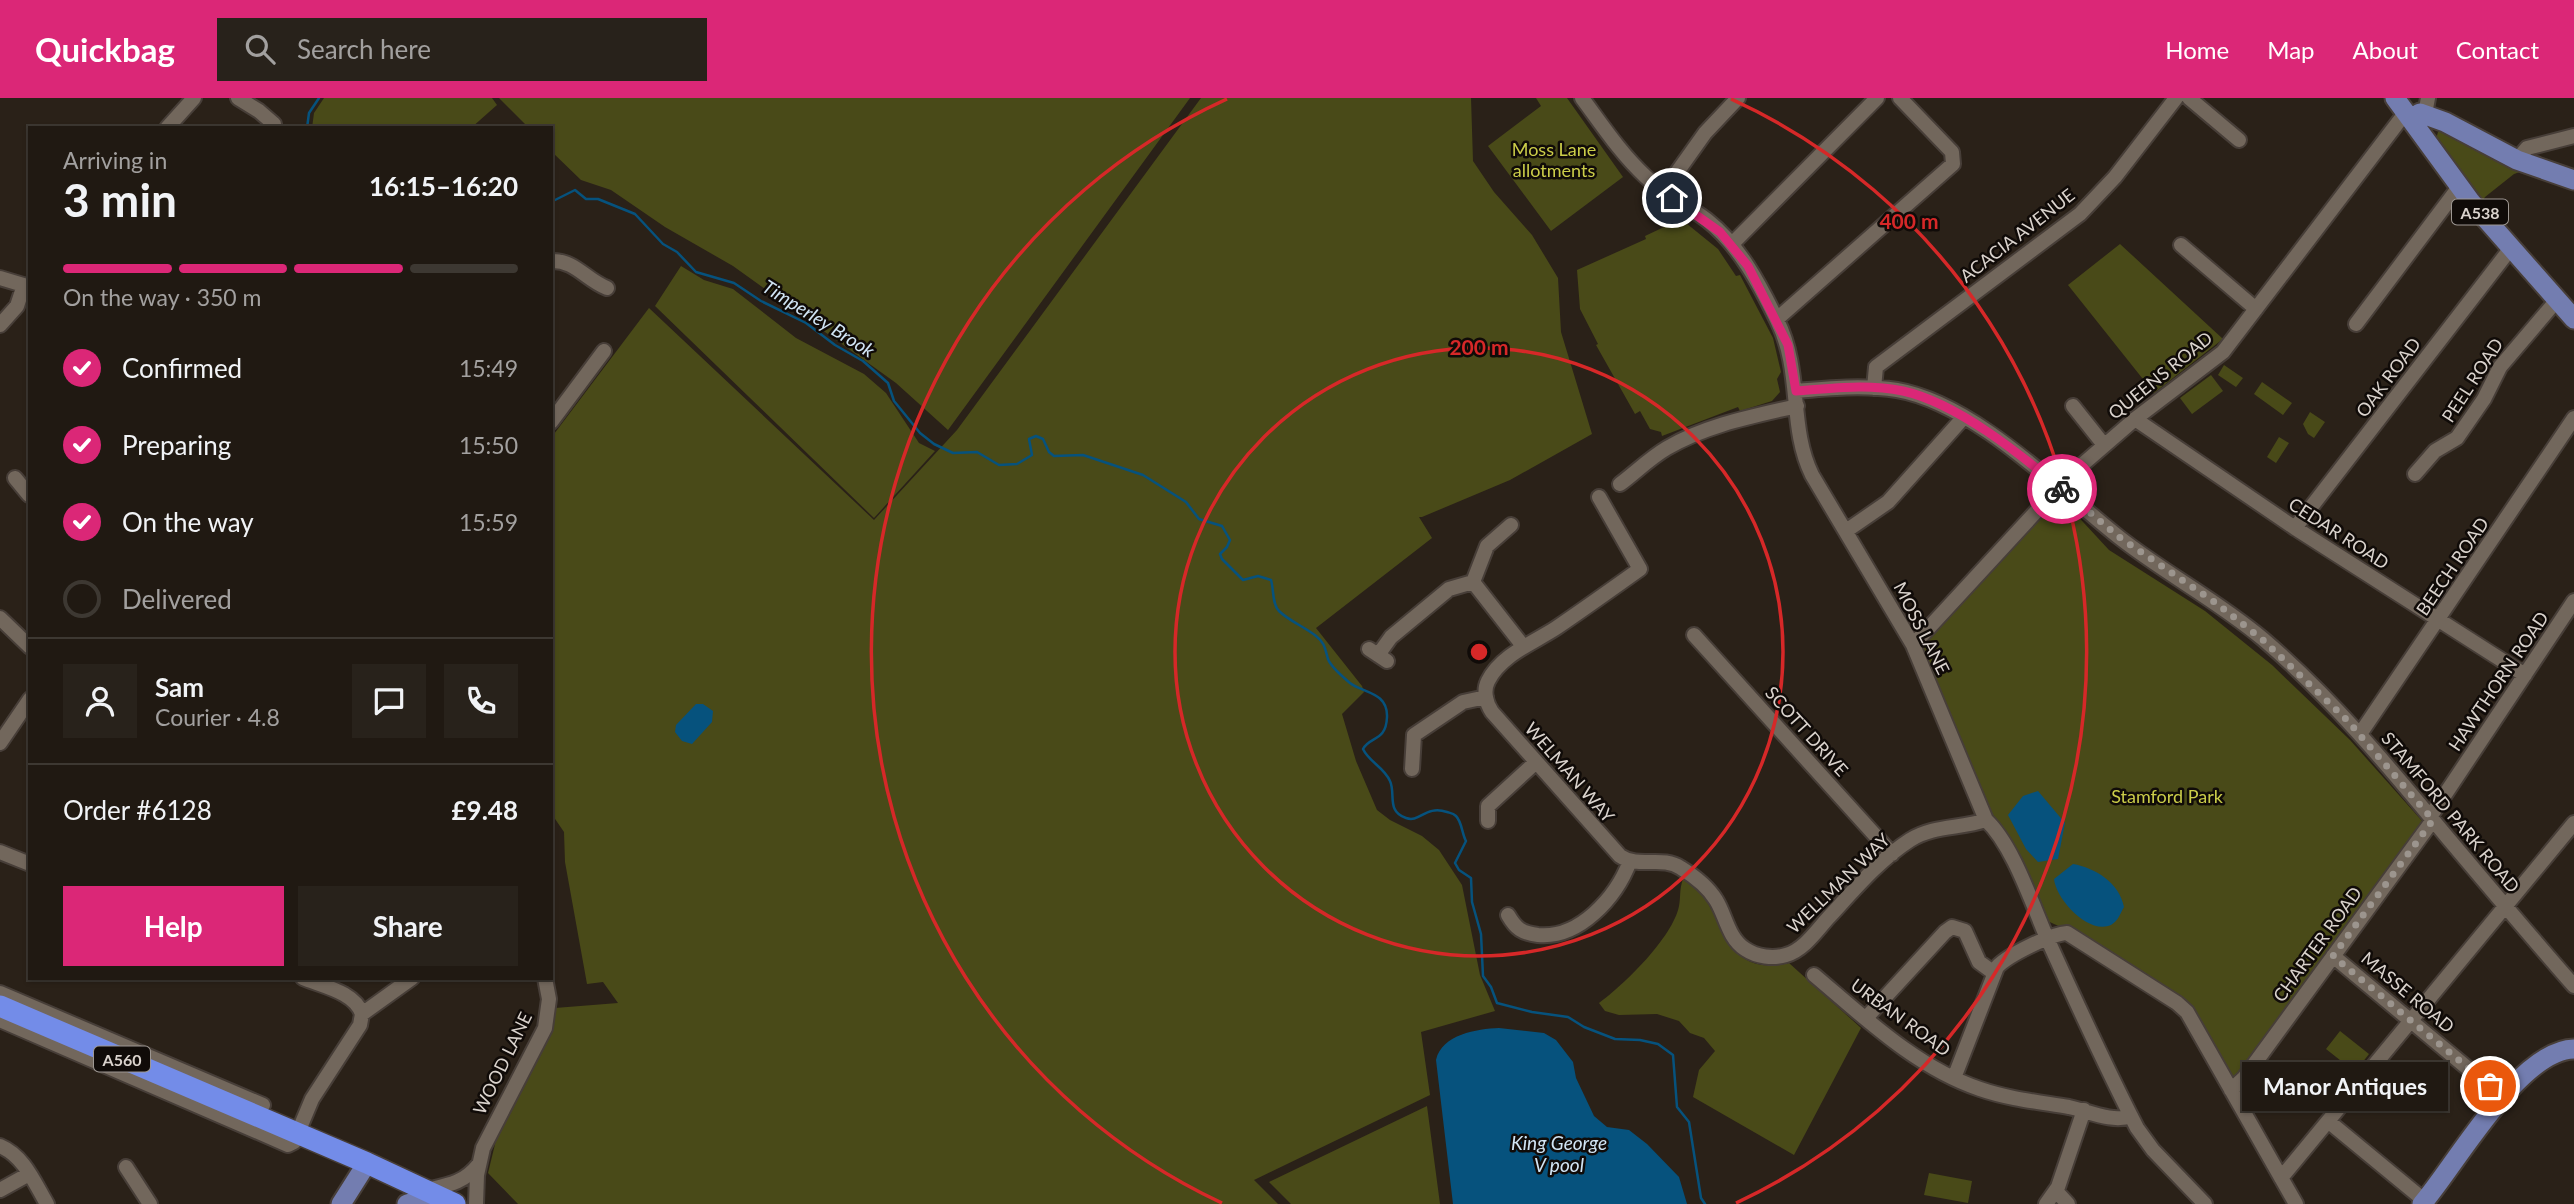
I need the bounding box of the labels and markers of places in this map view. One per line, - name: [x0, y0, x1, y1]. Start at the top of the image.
- pin: [1642, 168, 1702, 228]
- centre of rings: [1467, 640, 1491, 664]
- pin: [2460, 1056, 2520, 1116]
- callout: Manor Antiques: [2242, 1062, 2448, 1110]

